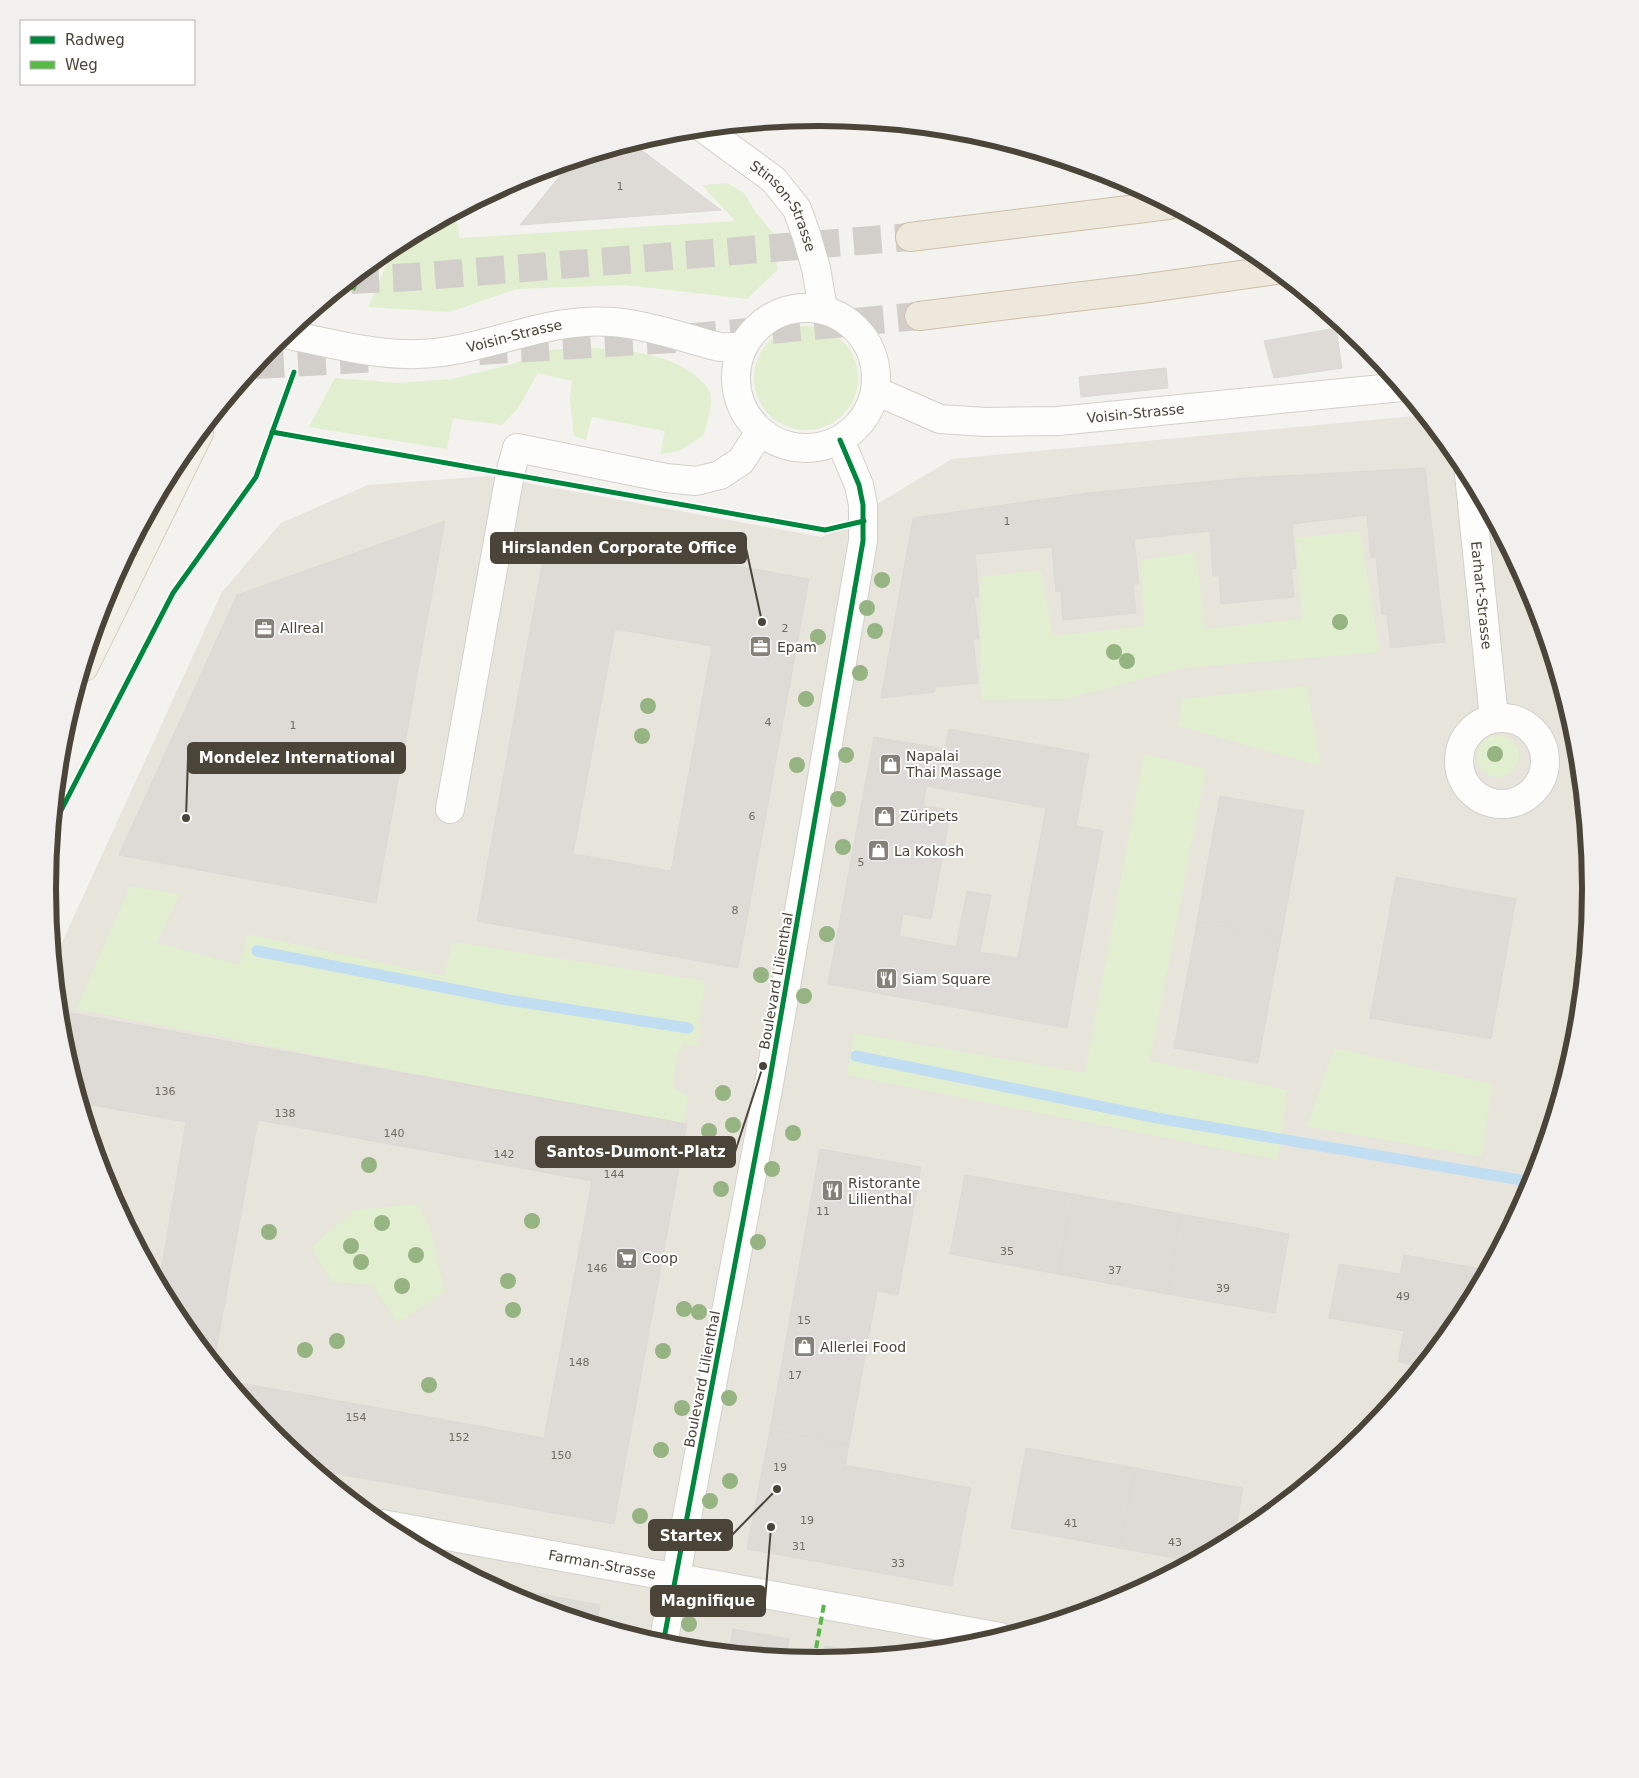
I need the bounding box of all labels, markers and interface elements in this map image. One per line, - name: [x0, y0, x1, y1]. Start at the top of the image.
- legend: [20, 20, 195, 85]
- text: Radweg: [65, 31, 125, 49]
- text: Weg: [65, 56, 98, 74]
- street label: Stinson-Strasse: [747, 157, 819, 253]
- house number: 1: [617, 180, 624, 193]
- street label: Voisin-Strasse: [465, 317, 563, 355]
- street label: Voisin-Strasse: [1086, 401, 1185, 426]
- house number: 1: [1004, 515, 1011, 528]
- callout: Hirslanden Corporate Office: [491, 533, 746, 563]
- text: Hirslanden Corporate Office: [501, 539, 737, 557]
- street label: Earhart-Strasse: [1468, 540, 1495, 650]
- office icon: Allreal: [252, 616, 276, 640]
- place label: Allreal: [280, 620, 324, 636]
- house number: 2: [782, 622, 789, 635]
- office icon: Epam: [749, 635, 773, 659]
- place label: Epam: [777, 639, 817, 655]
- house number: 4: [765, 716, 772, 729]
- house number: 1: [290, 719, 297, 732]
- callout: Mondelez International: [188, 743, 405, 773]
- place label: Napalai Thai Massage: [905, 748, 1002, 780]
- text: Mondelez International: [199, 749, 395, 767]
- shop icon: Napalai Thai Massage: [878, 752, 902, 776]
- shop icon: Züripets: [872, 804, 896, 828]
- place label: Züripets: [900, 808, 958, 824]
- house number: 6: [749, 810, 756, 823]
- shop icon: La Kokosh: [866, 839, 890, 863]
- place label: La Kokosh: [894, 843, 964, 859]
- house number: 5: [858, 856, 865, 869]
- house number: 8: [732, 904, 739, 917]
- street label: Boulevard Lilienthal: [756, 911, 796, 1051]
- restaurant icon: Siam Square: [874, 967, 898, 991]
- place label: Siam Square: [902, 971, 991, 987]
- house number: 136: [155, 1085, 176, 1098]
- house number: 138: [275, 1107, 296, 1120]
- house number: 140: [384, 1127, 405, 1140]
- callout: Santos-Dumont-Platz: [536, 1137, 735, 1167]
- text: Santos-Dumont-Platz: [546, 1143, 726, 1161]
- house number: 142: [494, 1148, 515, 1161]
- house number: 144: [604, 1168, 625, 1181]
- place label: Ristorante Lilienthal: [848, 1175, 920, 1207]
- restaurant icon: Ristorante Lilienthal: [820, 1179, 844, 1203]
- house number: 11: [816, 1205, 830, 1218]
- house number: 35: [1000, 1245, 1014, 1258]
- supermarket icon: Coop: [614, 1246, 638, 1270]
- place label: Coop: [642, 1250, 678, 1266]
- house number: 146: [587, 1262, 608, 1275]
- house number: 37: [1108, 1264, 1122, 1277]
- house number: 39: [1216, 1282, 1230, 1295]
- house number: 49: [1396, 1290, 1410, 1303]
- street label: Boulevard Lilienthal: [681, 1309, 723, 1449]
- house number: 15: [797, 1314, 811, 1327]
- shop icon: Allerlei Food: [792, 1335, 816, 1359]
- place label: Allerlei Food: [820, 1339, 906, 1355]
- house number: 148: [569, 1356, 590, 1369]
- house number: 17: [788, 1369, 802, 1382]
- house number: 154: [346, 1411, 367, 1424]
- house number: 152: [449, 1431, 470, 1444]
- house number: 150: [551, 1449, 572, 1462]
- house number: 19: [773, 1461, 787, 1474]
- house number: 19: [800, 1514, 814, 1527]
- house number: 41: [1064, 1517, 1078, 1530]
- callout: Startex: [649, 1520, 732, 1550]
- text: Startex: [660, 1527, 723, 1545]
- house number: 43: [1168, 1536, 1182, 1549]
- house number: 31: [792, 1540, 806, 1553]
- street label: Farman-Strasse: [547, 1547, 657, 1582]
- house number: 33: [891, 1557, 905, 1570]
- callout: Magnifique: [651, 1586, 765, 1616]
- text: Magnifique: [661, 1592, 755, 1610]

